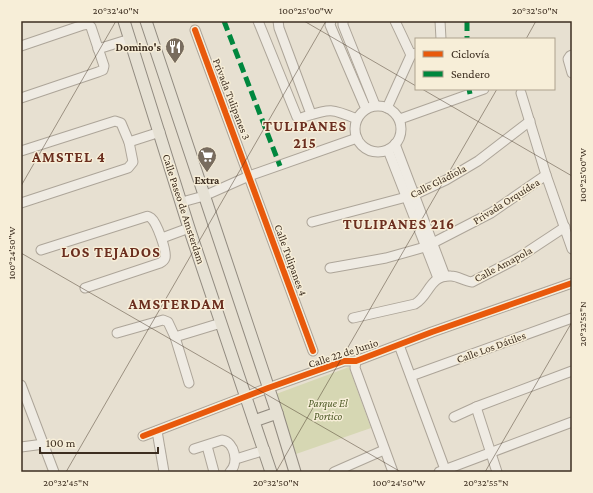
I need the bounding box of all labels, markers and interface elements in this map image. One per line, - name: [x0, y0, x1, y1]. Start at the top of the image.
- text: 20°32'40"N: [93, 5, 140, 16]
- text: 100°25'00"W: [279, 5, 334, 16]
- text: 20°32'50"N: [512, 5, 558, 16]
- restaurant icon: Domino's: [164, 36, 186, 64]
- legend: [415, 38, 555, 90]
- place label: Domino's: [116, 41, 162, 53]
- text: Ciclovía: [451, 47, 490, 61]
- street label: Privada Tulipanes 3: [210, 57, 253, 142]
- text: Sendero: [451, 67, 490, 81]
- district label: TULIPANES 215: [263, 118, 347, 151]
- supermarket icon: Extra: [196, 145, 218, 173]
- text: 100°25'00"W: [577, 147, 588, 202]
- district label: AMSTEL 4: [31, 149, 106, 165]
- street label: Calle Paseo de Amsterdam: [160, 152, 208, 266]
- street label: Calle Gladiola: [408, 162, 468, 200]
- place label: Extra: [194, 174, 220, 186]
- street label: Privada Orquídea: [470, 176, 542, 227]
- district label: TULIPANES 216: [343, 216, 455, 232]
- street label: Calle Tulipanes 4: [272, 223, 310, 298]
- text: 100°24'50"W: [6, 226, 17, 280]
- district label: LOS TEJADOS: [61, 244, 161, 260]
- street label: Calle Amapola: [472, 244, 534, 285]
- district label: AMSTERDAM: [127, 296, 226, 312]
- text: 20°32'55"N: [577, 301, 588, 347]
- street label: Calle Los Dátiles: [455, 329, 527, 365]
- street label: Calle 22 de Junio: [307, 336, 380, 371]
- park label: Parque El Portico: [308, 397, 348, 422]
- scale bar: [40, 429, 158, 455]
- text: 100 m: [46, 436, 76, 450]
- text: 20°32'45"N: [43, 477, 89, 488]
- text: 20°32'50"N: [253, 477, 299, 488]
- text: 100°24'50"W: [372, 477, 426, 488]
- text: 20°32'55"N: [463, 477, 509, 488]

